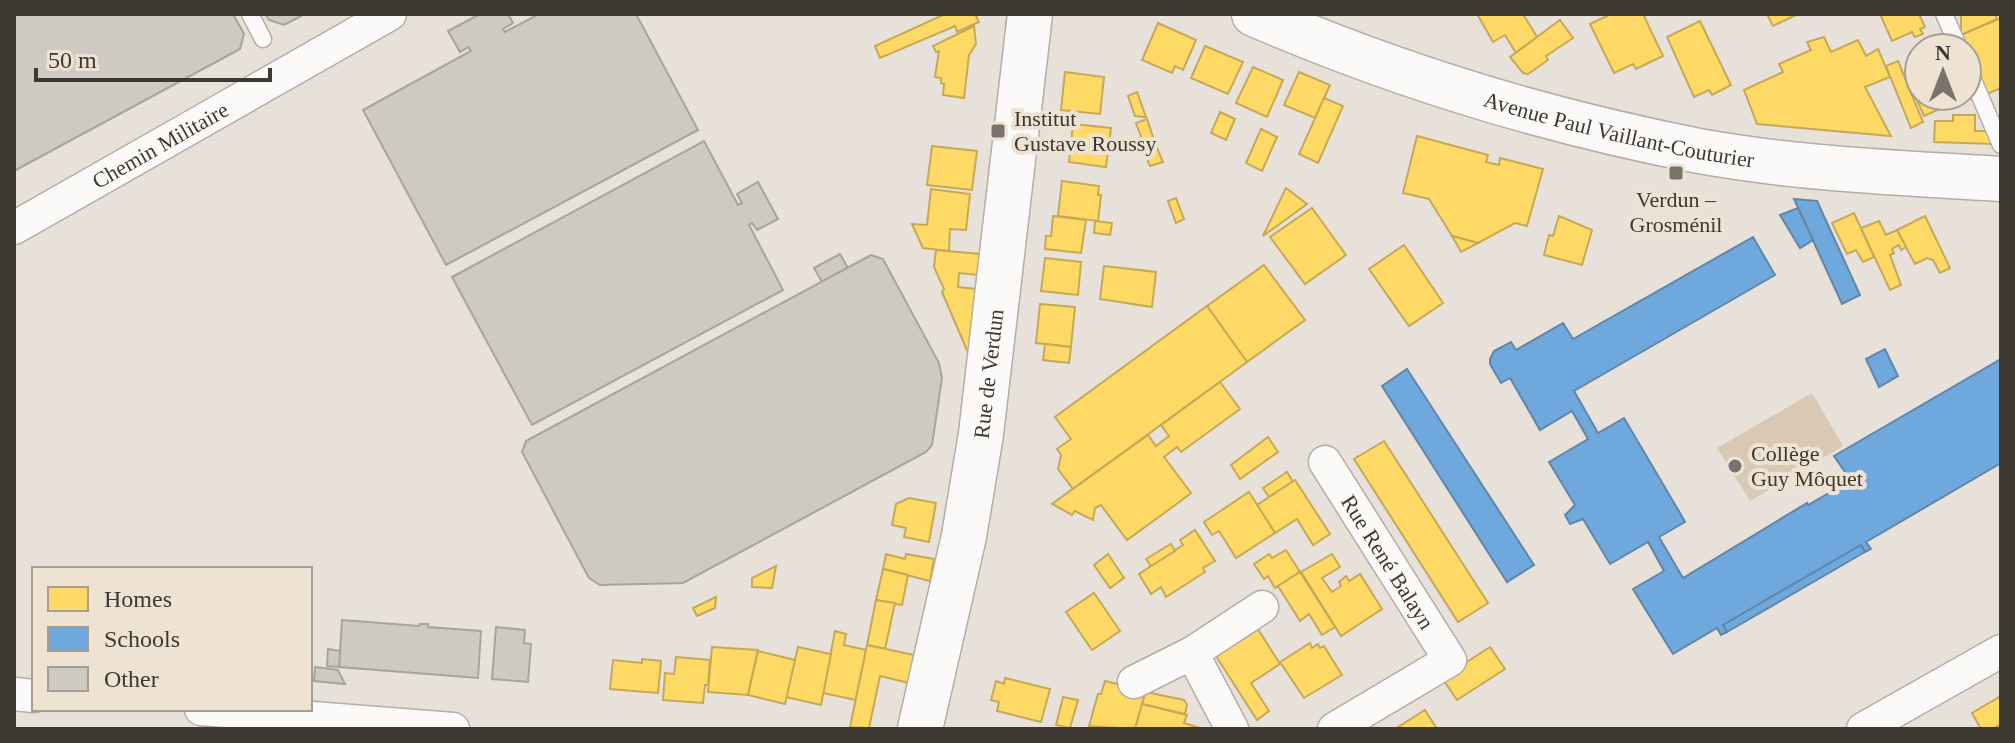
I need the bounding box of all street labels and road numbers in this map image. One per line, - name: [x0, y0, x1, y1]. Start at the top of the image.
- street label: Avenue Paul Vaillant-Couturier: [1481, 86, 1757, 172]
- street label: Chemin Militaire: [88, 96, 232, 193]
- street label: Rue de Verdun: [968, 308, 1008, 440]
- street label: Rue René Balayn: [1336, 490, 1440, 634]

